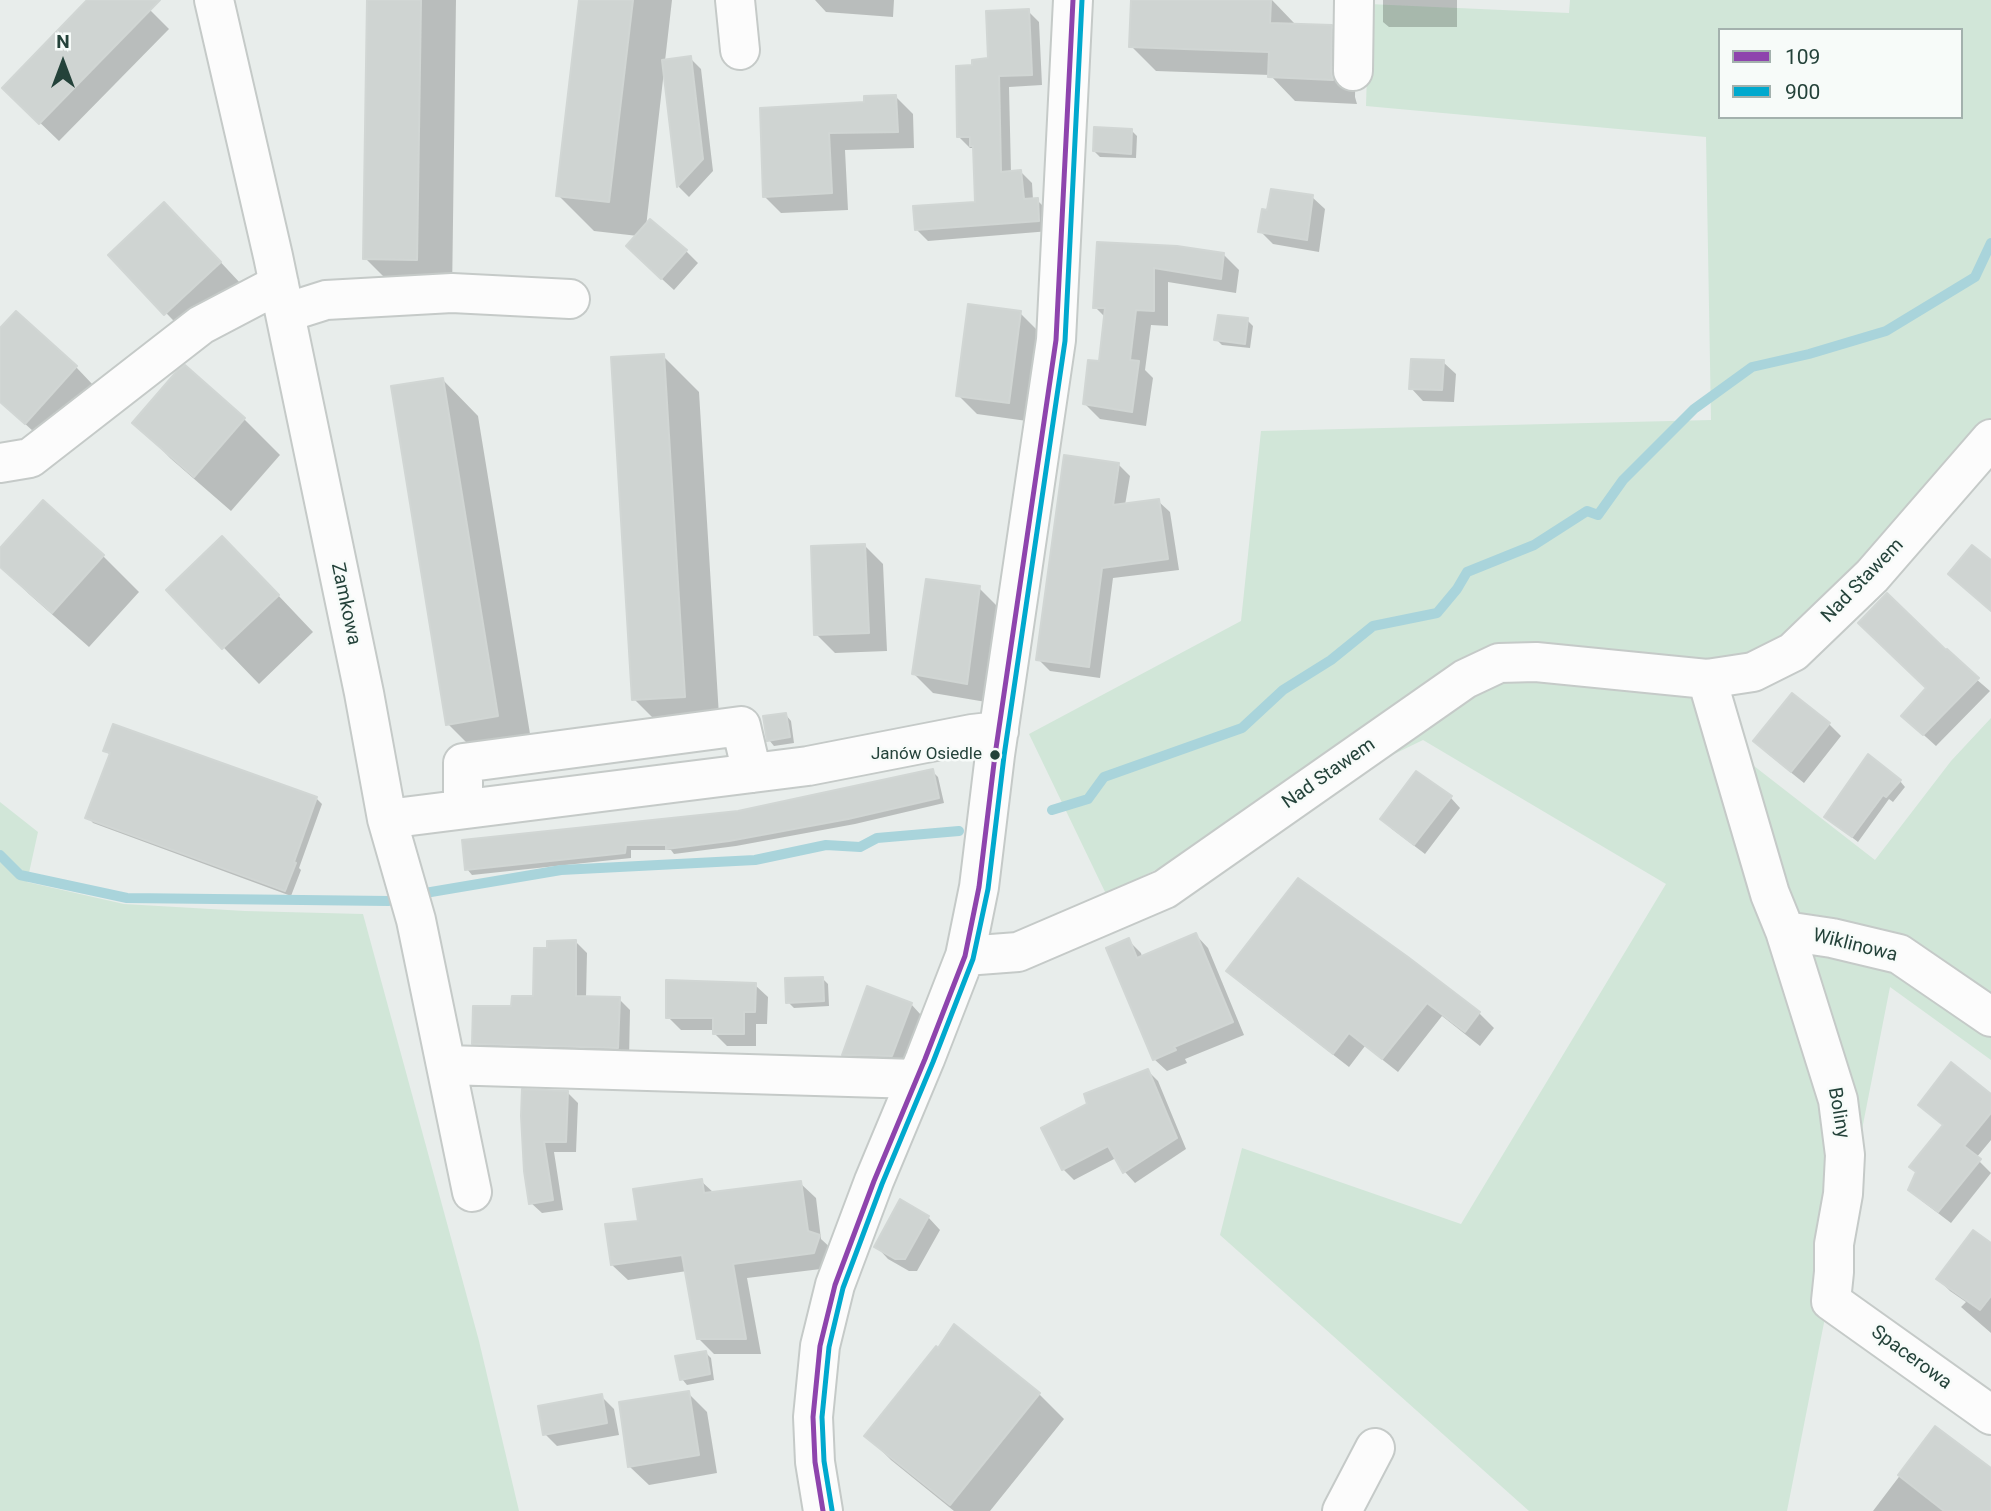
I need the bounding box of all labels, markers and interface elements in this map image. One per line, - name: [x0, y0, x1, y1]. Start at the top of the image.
- north arrow: [28, 28, 98, 98]
- legend: [1718, 28, 1963, 119]
- text: N: [56, 30, 70, 53]
- text: 109: [1785, 45, 1820, 69]
- text: 900: [1785, 80, 1820, 104]
- street label: Nad Stawem: [1817, 534, 1909, 628]
- street label: Zamkowa: [325, 561, 365, 647]
- street label: Nad Stawem: [1278, 734, 1380, 814]
- place label: Janów Osiedle: [871, 745, 982, 765]
- marker: Janów Osiedle: [988, 748, 1002, 762]
- street label: Wiklinowa: [1810, 925, 1900, 967]
- street label: Boliny: [1822, 1086, 1854, 1140]
- street label: Spacerowa: [1866, 1321, 1956, 1395]

